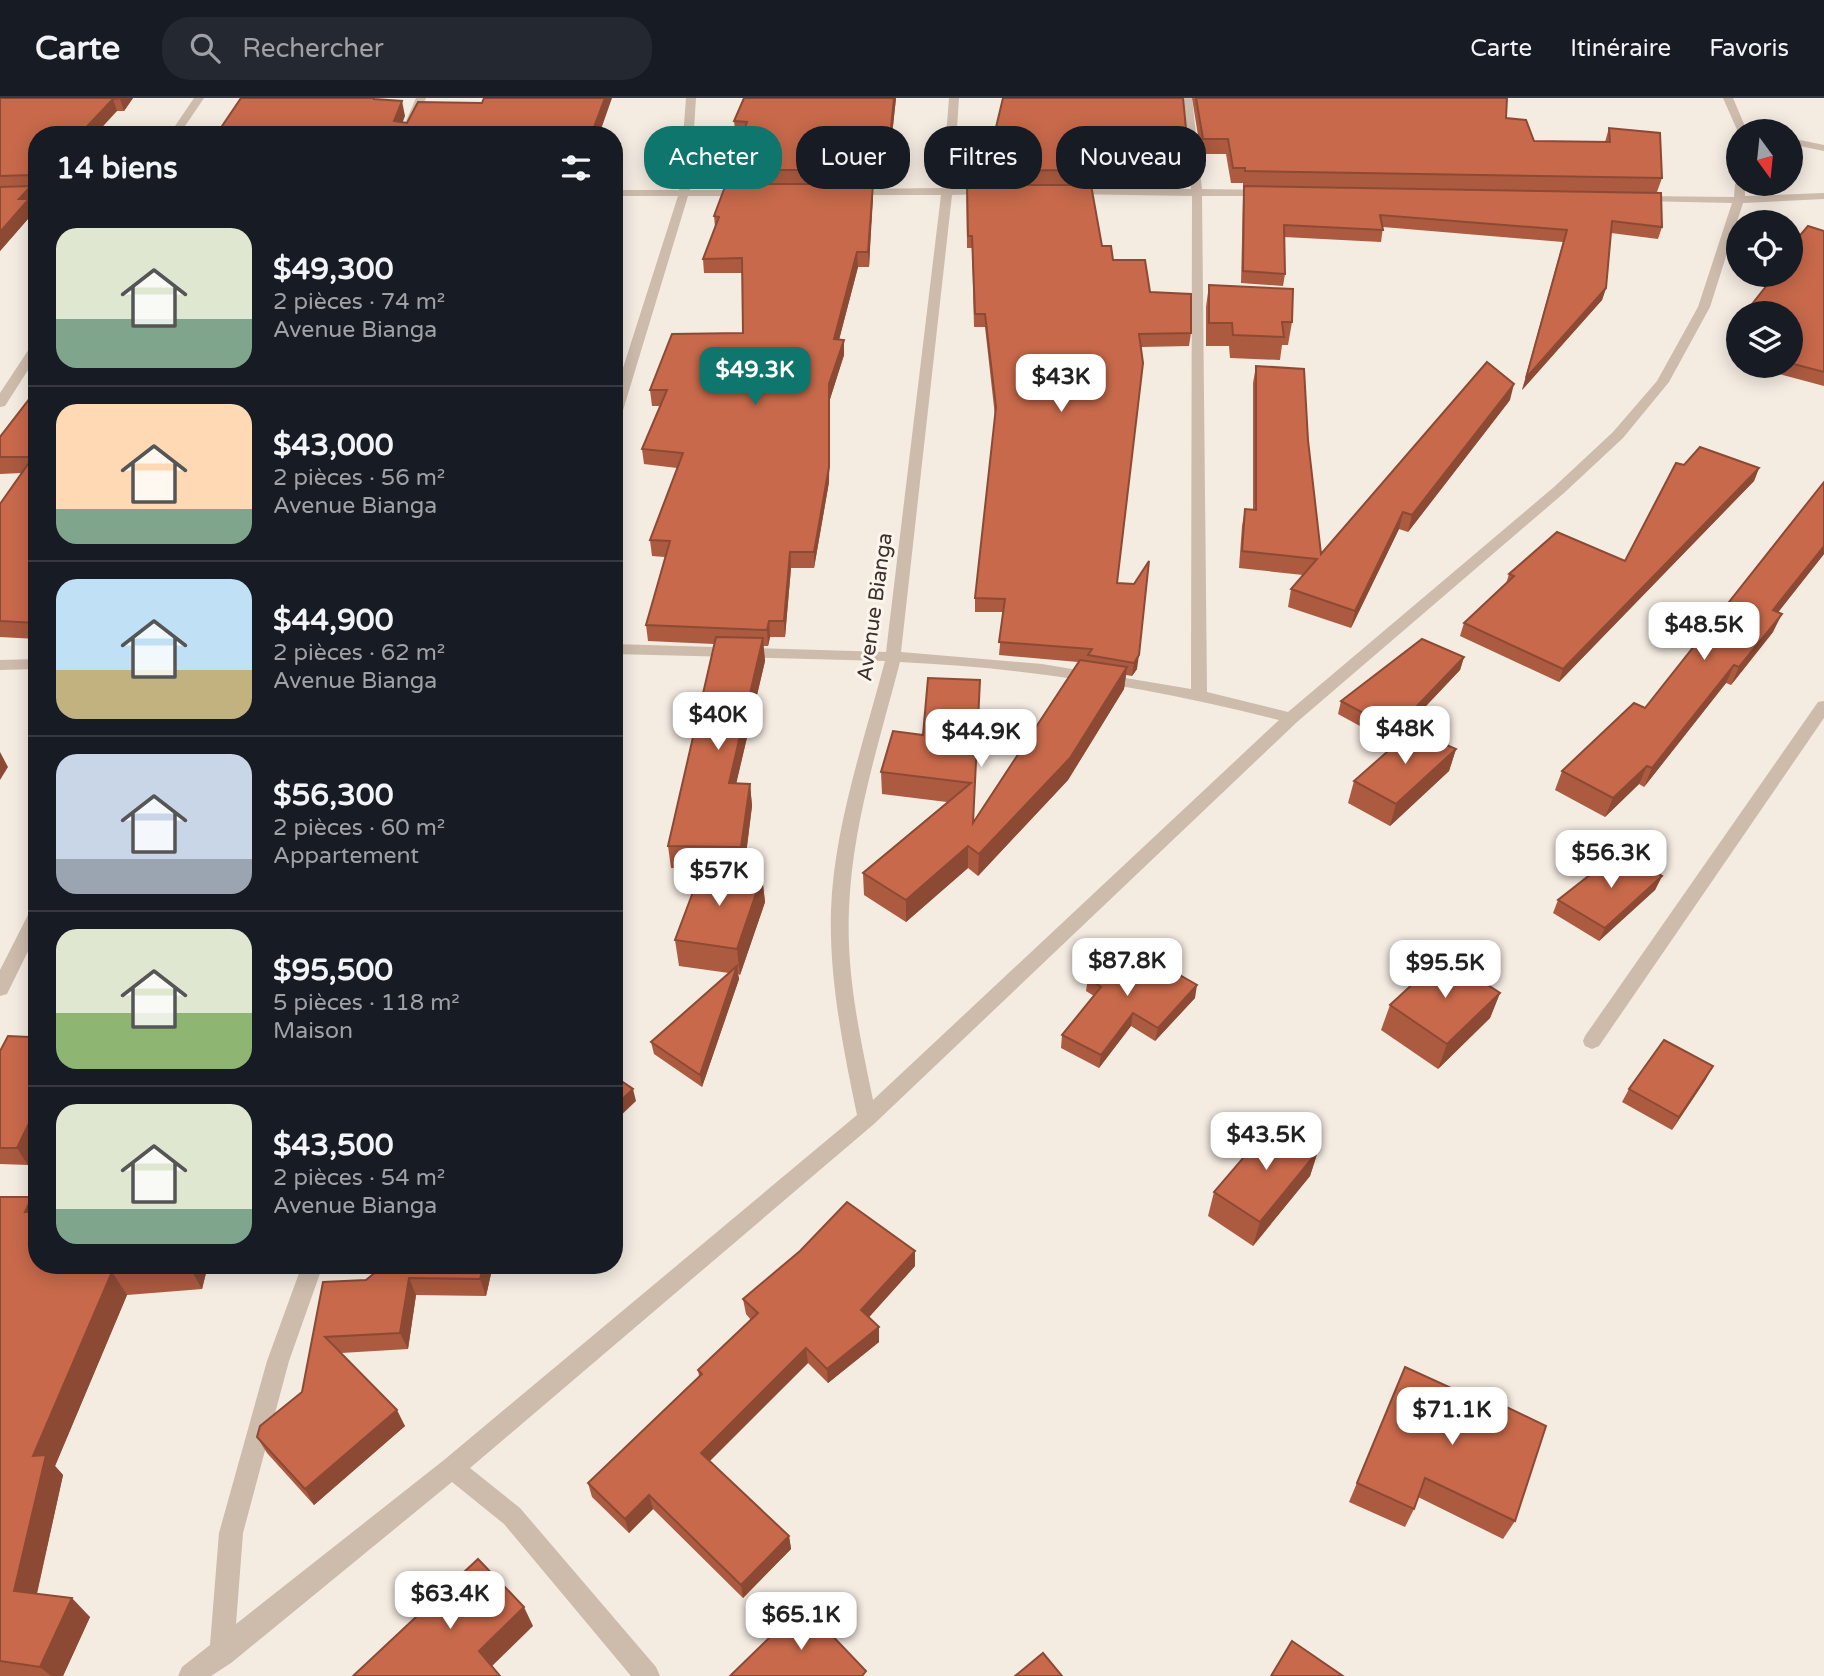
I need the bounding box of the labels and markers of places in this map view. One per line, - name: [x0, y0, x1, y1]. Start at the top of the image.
- pin: $49.3K: [698, 348, 812, 407]
- pin: $43K: [1020, 354, 1102, 414]
- pin: $48.5K: [1647, 602, 1761, 662]
- pin: $40K: [677, 692, 759, 752]
- pin: $48K: [1364, 706, 1446, 766]
- pin: $44.9K: [924, 710, 1038, 769]
- pin: $56.3K: [1554, 830, 1668, 890]
- pin: $57K: [678, 848, 760, 908]
- pin: $87.8K: [1070, 939, 1184, 998]
- pin: $95.5K: [1388, 940, 1502, 1000]
- pin: $43.5K: [1209, 1112, 1323, 1172]
- pin: $71.1K: [1395, 1388, 1509, 1447]
- pin: $63.4K: [393, 1572, 507, 1631]
- pin: $65.1K: [744, 1592, 858, 1652]

